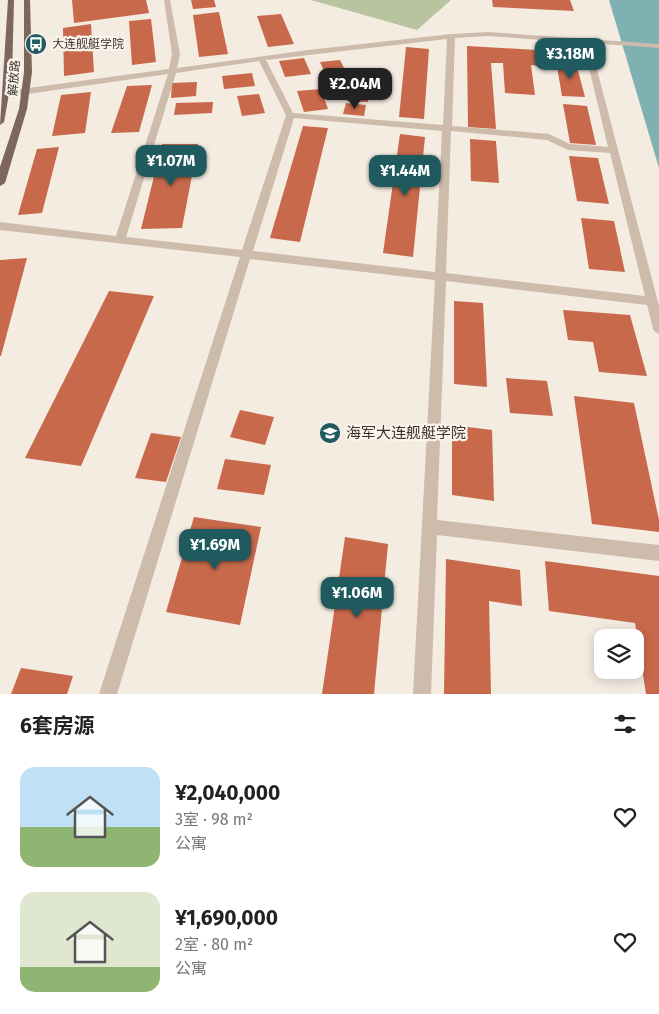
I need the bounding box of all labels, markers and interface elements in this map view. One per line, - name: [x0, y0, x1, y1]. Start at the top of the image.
- bus stop icon: 大连舰艇学院: [24, 32, 48, 56]
- place label: 大连舰艇学院: [52, 37, 124, 51]
- pin: ¥3.18M: [529, 38, 611, 80]
- text: ¥3.18M: [546, 44, 594, 63]
- street label: 解放路: [5, 59, 23, 97]
- pin: ¥2.04M: [314, 68, 396, 110]
- text: ¥2.04M: [329, 74, 381, 93]
- pin: ¥1.07M: [130, 144, 212, 187]
- text: ¥1.07M: [147, 151, 195, 170]
- pin: ¥1.44M: [364, 154, 446, 197]
- text: ¥1.44M: [380, 161, 430, 180]
- school or university icon: 海军大连舰艇学院: [318, 421, 342, 445]
- place label: 海军大连舰艇学院: [346, 424, 466, 442]
- pin: ¥1.69M: [174, 528, 256, 571]
- text: ¥1.69M: [190, 535, 240, 554]
- pin: ¥1.06M: [316, 576, 398, 619]
- text: ¥1.06M: [332, 583, 382, 602]
- map controls: [594, 629, 644, 679]
- button: layers: [594, 629, 644, 679]
- icon: filters: [611, 710, 639, 738]
- text: 6套房源: [20, 713, 95, 739]
- text: ¥2,040,000: [175, 780, 280, 806]
- icon: home: [60, 787, 120, 847]
- icon: heart: [611, 803, 639, 831]
- text: 3室 · 98 m²: [175, 810, 253, 829]
- text: 公寓: [175, 834, 207, 853]
- text: ¥1,690,000: [175, 905, 278, 931]
- icon: home: [60, 912, 120, 972]
- icon: heart: [611, 928, 639, 956]
- text: 2室 · 80 m²: [175, 935, 253, 954]
- text: 公寓: [175, 959, 207, 978]

